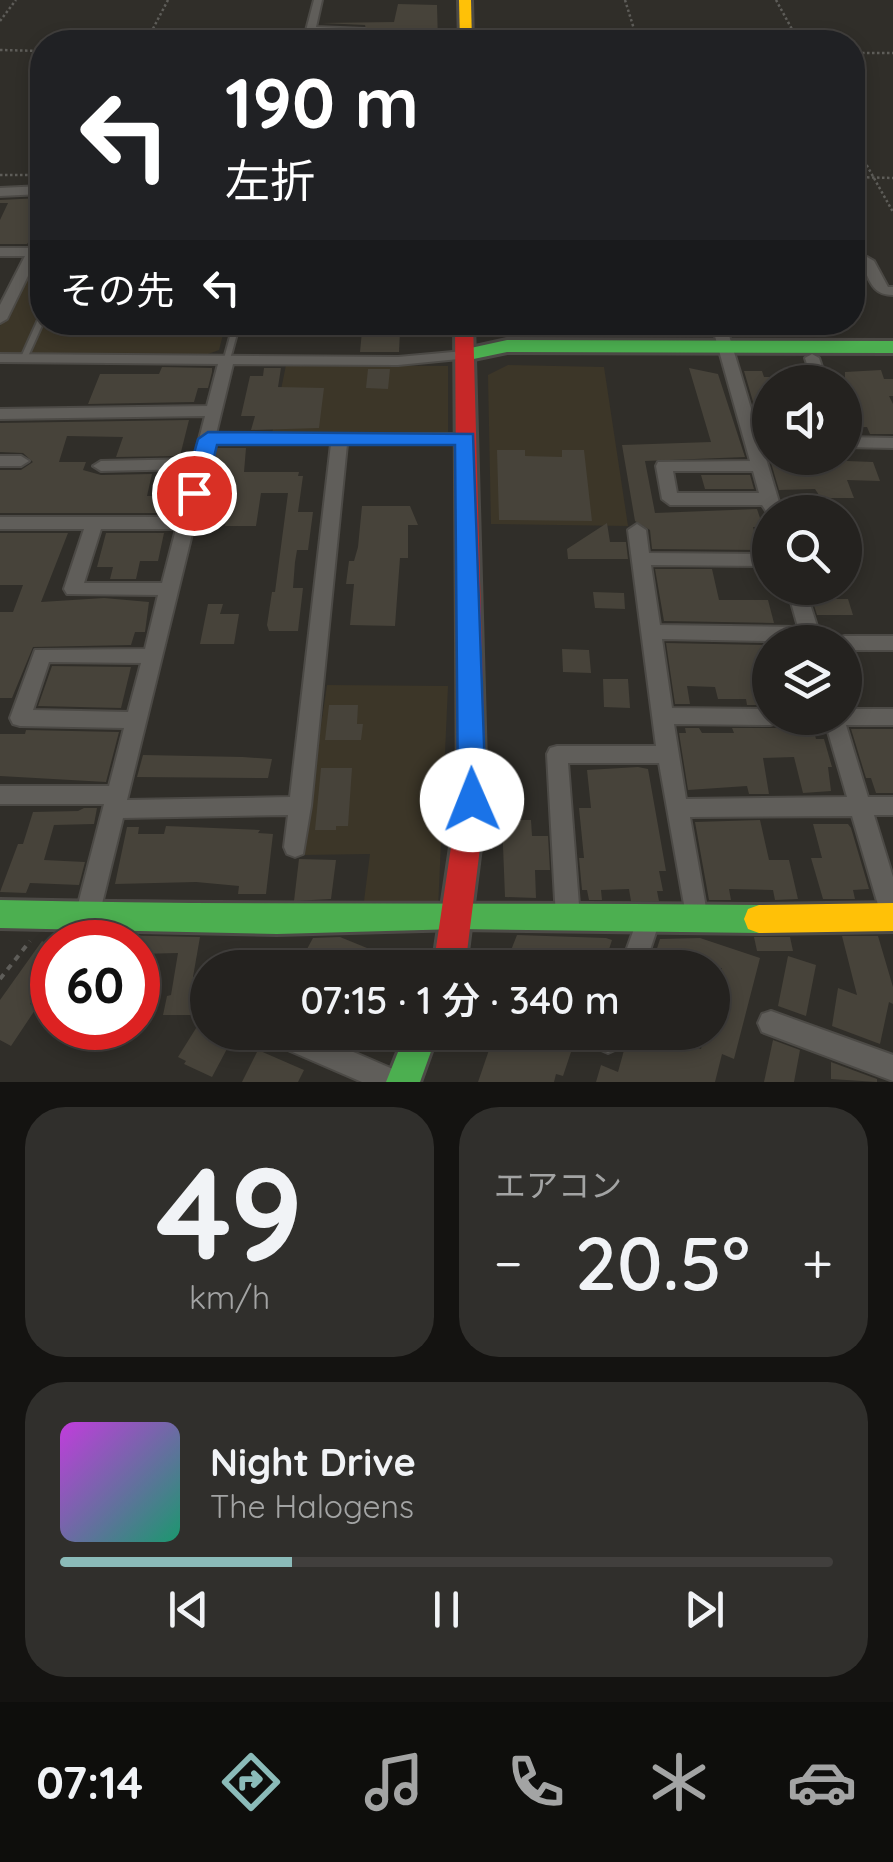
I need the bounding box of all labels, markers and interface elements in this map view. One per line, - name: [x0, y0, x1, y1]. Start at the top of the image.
- text: 190 m: [225, 58, 419, 146]
- icon: left: [60, 70, 190, 200]
- text: 左折: [225, 152, 315, 208]
- icon: left: [194, 260, 249, 315]
- text: その先: [60, 266, 174, 314]
- map controls: [752, 365, 862, 735]
- button: sound: [752, 365, 862, 475]
- pin: [152, 451, 237, 536]
- icon: arrive: [167, 466, 222, 521]
- button: search: [752, 495, 862, 605]
- button: layers: [752, 625, 862, 735]
- position arrow: [420, 748, 524, 852]
- speed limit sign: 60: [30, 920, 160, 1050]
- text: 07:15 · 1 分 · 340 m: [300, 976, 620, 1024]
- text: 49: [156, 1130, 303, 1293]
- text: エアコン: [494, 1165, 622, 1205]
- text: 20.5°: [575, 1215, 750, 1309]
- text: −: [494, 1228, 523, 1297]
- text: +: [802, 1228, 833, 1297]
- text: km/h: [189, 1277, 270, 1317]
- text: Night Drive: [210, 1438, 416, 1486]
- text: The Halogens: [210, 1486, 414, 1526]
- icon: previous: [161, 1582, 216, 1637]
- icon: pause: [419, 1582, 474, 1637]
- icon: next: [677, 1582, 732, 1637]
- icon: directions: [216, 1747, 286, 1817]
- icon: music: [359, 1747, 429, 1817]
- icon: phone: [501, 1747, 571, 1817]
- icon: climate: [644, 1747, 714, 1817]
- icon: car: [787, 1747, 857, 1817]
- text: 07:14: [36, 1754, 143, 1810]

